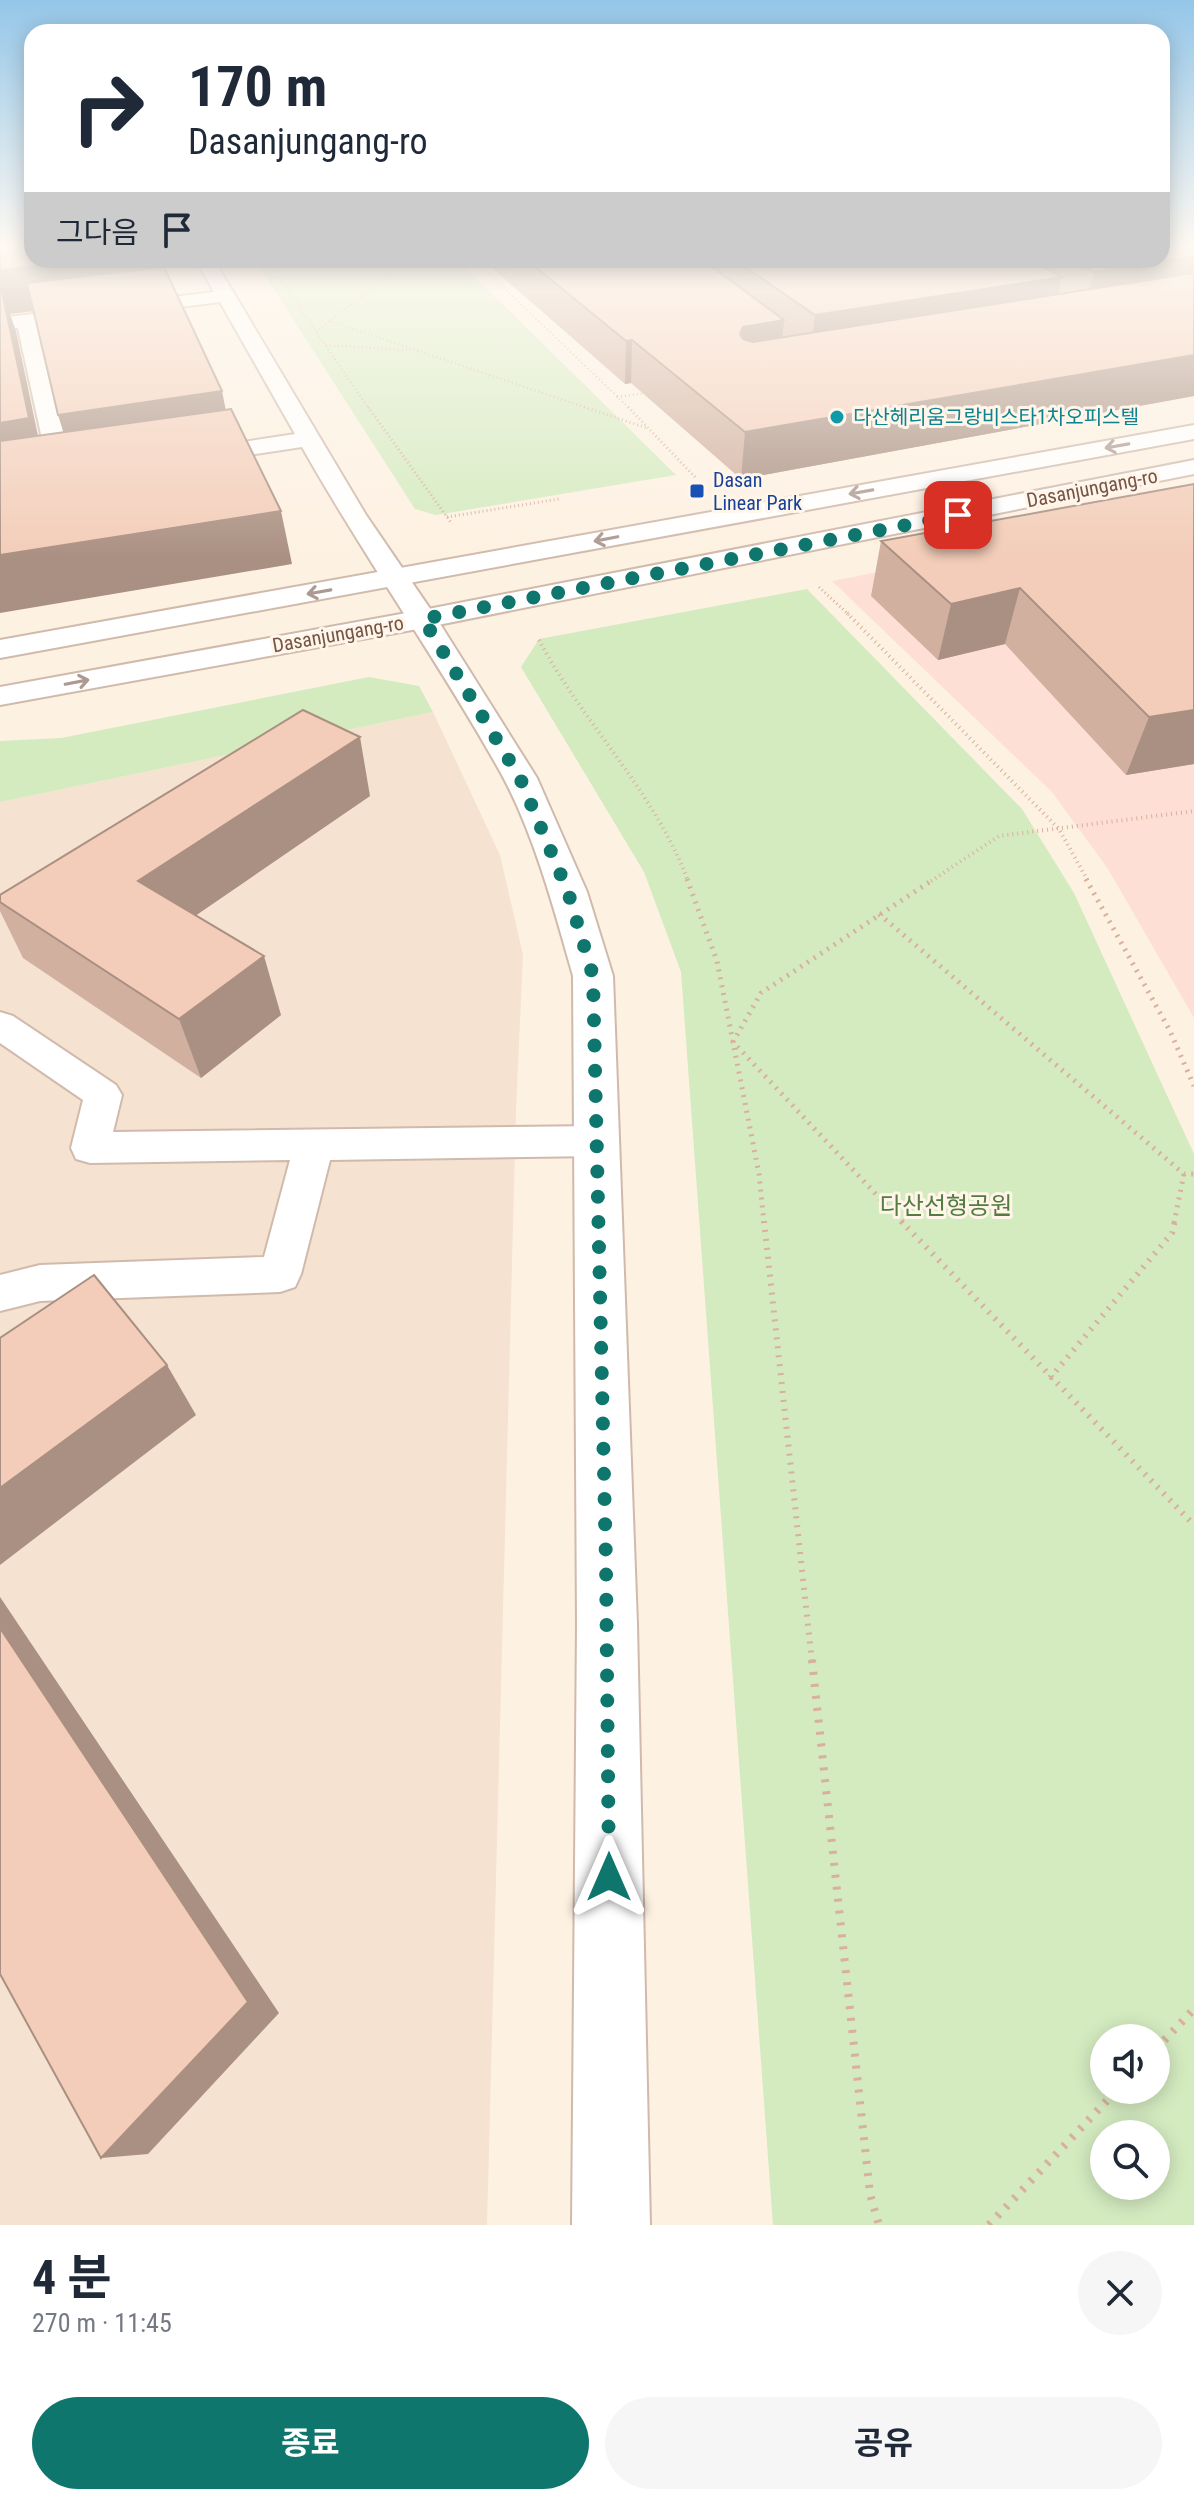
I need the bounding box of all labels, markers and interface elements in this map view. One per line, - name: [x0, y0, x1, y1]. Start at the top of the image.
- text: 170 m: [188, 54, 327, 120]
- icon: right: [56, 56, 160, 160]
- text: Dasanjungang-ro: [188, 121, 428, 163]
- icon: arrive: [155, 208, 199, 252]
- text: 그다음: [56, 215, 139, 250]
- place label: 다산헤리움그랑비스타1차오피스텔: [853, 405, 1139, 429]
- marker: 다산헤리움그랑비스타1차오피스텔: [828, 408, 846, 426]
- one-way arrow: [1105, 439, 1130, 454]
- street label: Dasanjungang-ro: [1024, 464, 1160, 512]
- place label: Dasan Linear Park: [713, 468, 802, 515]
- pin: [924, 481, 992, 549]
- marker: Dasan Linear Park: [688, 482, 706, 500]
- one-way arrow: [849, 485, 875, 500]
- icon: arrive: [936, 493, 980, 537]
- one-way arrow: [593, 532, 619, 547]
- one-way arrow: [307, 585, 332, 600]
- street label: Dasanjungang-ro: [270, 611, 406, 657]
- one-way arrow: [63, 674, 89, 689]
- park label: 다산선형공원: [880, 1192, 1012, 1220]
- position arrow: [567, 1835, 651, 1919]
- map controls: [1090, 2024, 1170, 2200]
- button: sound: [1090, 2024, 1170, 2104]
- button: search: [1090, 2120, 1170, 2200]
- text: 4 분: [32, 2249, 111, 2306]
- button: close: [1078, 2251, 1162, 2335]
- text: 270 m · 11:45: [32, 2308, 172, 2338]
- button: 종료: [32, 2397, 589, 2489]
- button: 공유: [605, 2397, 1162, 2489]

